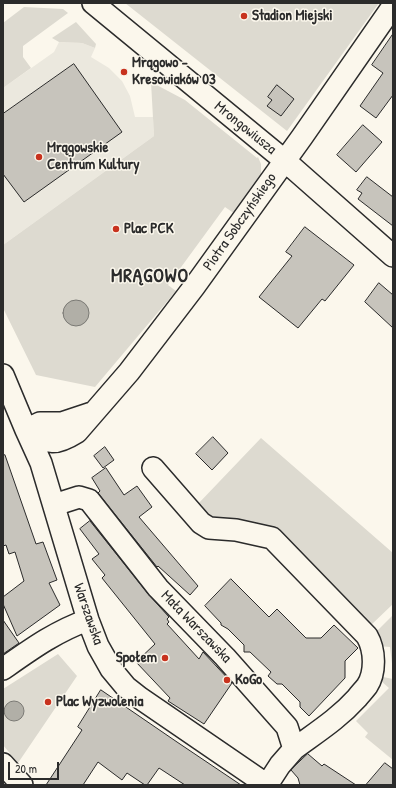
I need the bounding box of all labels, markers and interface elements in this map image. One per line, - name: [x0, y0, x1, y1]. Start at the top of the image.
- place label: Stadion Miejski: [252, 7, 333, 25]
- marker: Stadion Miejski: [239, 11, 249, 21]
- place label: Mrągowo - Kresowiaków 03: [132, 54, 216, 89]
- marker: Mrągowo - Kresowiaków 03: [119, 67, 129, 77]
- street label: Mrongowiusza: [210, 98, 280, 158]
- place label: Mrągowskie Centrum Kultury: [47, 139, 140, 174]
- marker: Mrągowskie Centrum Kultury: [34, 152, 44, 162]
- street label: Piotra Sobczyńskiego: [200, 170, 280, 274]
- place label: Plac PCK: [124, 220, 174, 238]
- marker: Plac PCK: [111, 224, 121, 234]
- district label: MRĄGOWO: [111, 266, 189, 288]
- street label: Warszawska: [69, 581, 107, 647]
- street label: Mała Warszawska: [157, 587, 235, 667]
- place label: Społem: [116, 649, 157, 667]
- marker: Społem: [160, 653, 170, 663]
- place label: KoGo: [235, 671, 262, 689]
- marker: KoGo: [222, 675, 232, 685]
- place label: Plac Wyzwolenia: [56, 693, 143, 711]
- marker: Plac Wyzwolenia: [43, 697, 53, 707]
- scale bar: [10, 754, 61, 780]
- text: 20 m: [15, 760, 37, 777]

